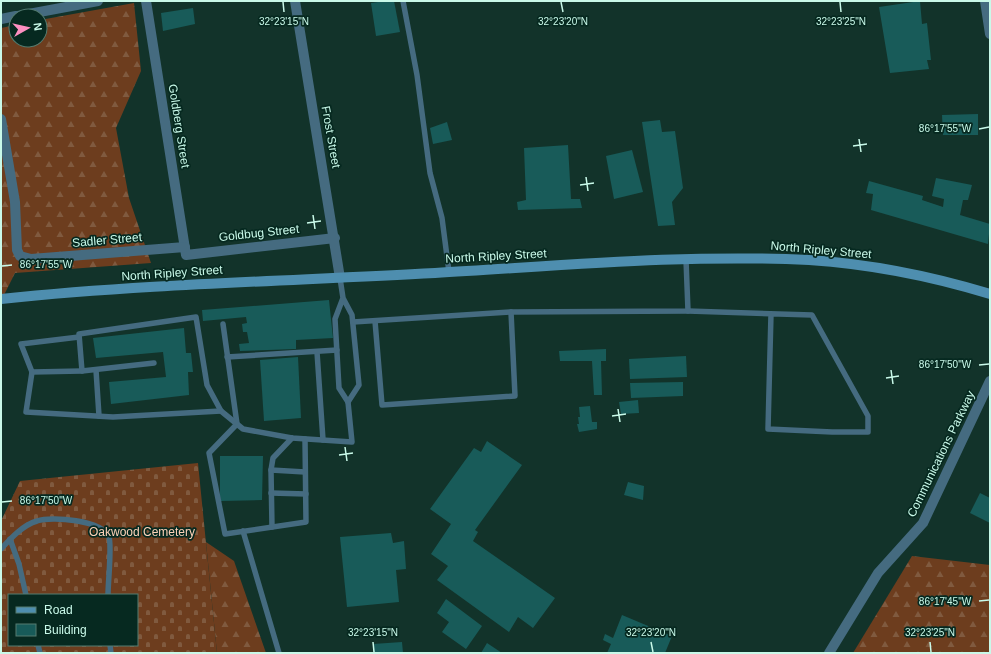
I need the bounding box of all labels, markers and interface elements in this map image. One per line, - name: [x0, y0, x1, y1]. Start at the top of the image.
- north arrow: [8, 8, 48, 48]
- text: 32°23'15"N: [259, 16, 309, 27]
- text: 32°23'20"N: [538, 16, 588, 27]
- text: 32°23'25"N: [816, 16, 866, 27]
- text: N: [31, 22, 44, 31]
- street label: Goldberg Street: [165, 83, 193, 170]
- street label: Frost Street: [319, 105, 343, 170]
- text: 86°17'55"W: [919, 123, 972, 134]
- street label: Goldbug Street: [218, 222, 301, 244]
- street label: Sadler Street: [71, 230, 143, 250]
- street label: North Ripley Street: [770, 239, 873, 261]
- street label: North Ripley Street: [445, 246, 548, 266]
- text: 86°17'55"W: [20, 259, 73, 270]
- street label: North Ripley Street: [121, 262, 224, 284]
- text: 86°17'50"W: [919, 359, 972, 370]
- street label: Communications Parkway: [904, 389, 978, 519]
- text: 86°17'50"W: [20, 495, 73, 506]
- park label: Oakwood Cemetery: [89, 525, 195, 539]
- legend: [8, 594, 138, 646]
- text: 86°17'45"W: [919, 596, 972, 607]
- text: Road: [44, 603, 73, 617]
- text: Building: [44, 623, 87, 637]
- text: 32°23'15"N: [348, 627, 398, 638]
- text: 32°23'20"N: [626, 627, 676, 638]
- text: 32°23'25"N: [905, 627, 955, 638]

